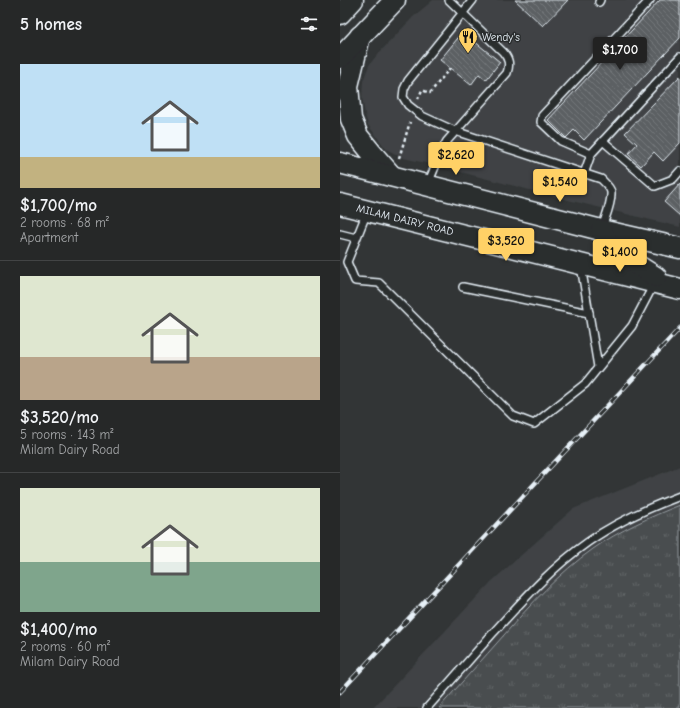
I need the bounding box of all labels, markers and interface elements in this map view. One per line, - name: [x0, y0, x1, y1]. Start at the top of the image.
- icon: filters: [298, 13, 320, 35]
- text: 5 homes: [20, 15, 82, 34]
- restaurant icon: Wendy's: [457, 26, 479, 54]
- place label: Wendy's: [482, 31, 520, 44]
- pin: $1,700: [587, 37, 653, 71]
- text: $1,700: [602, 42, 638, 57]
- icon: home: [134, 90, 206, 162]
- pin: $2,620: [423, 142, 489, 176]
- text: $2,620: [437, 147, 475, 162]
- pin: $1,540: [527, 169, 593, 203]
- text: $1,540: [542, 174, 578, 189]
- text: $1,700/mo: [20, 196, 97, 215]
- street label: MILAM DAIRY ROAD: [355, 202, 455, 238]
- text: 2 rooms · 68 m²: [20, 215, 109, 230]
- pin: $3,520: [473, 228, 539, 262]
- text: Apartment: [20, 230, 78, 245]
- text: $3,520: [487, 233, 525, 248]
- pin: $1,400: [587, 239, 653, 273]
- text: $1,400: [602, 244, 638, 259]
- icon: home: [134, 302, 206, 374]
- text: $3,520/mo: [20, 408, 99, 427]
- text: 5 rooms · 143 m²: [20, 427, 114, 442]
- text: Milam Dairy Road: [20, 442, 120, 457]
- icon: home: [134, 514, 206, 586]
- text: $1,400/mo: [20, 620, 97, 639]
- text: 2 rooms · 60 m²: [20, 639, 110, 654]
- text: Milam Dairy Road: [20, 654, 120, 669]

